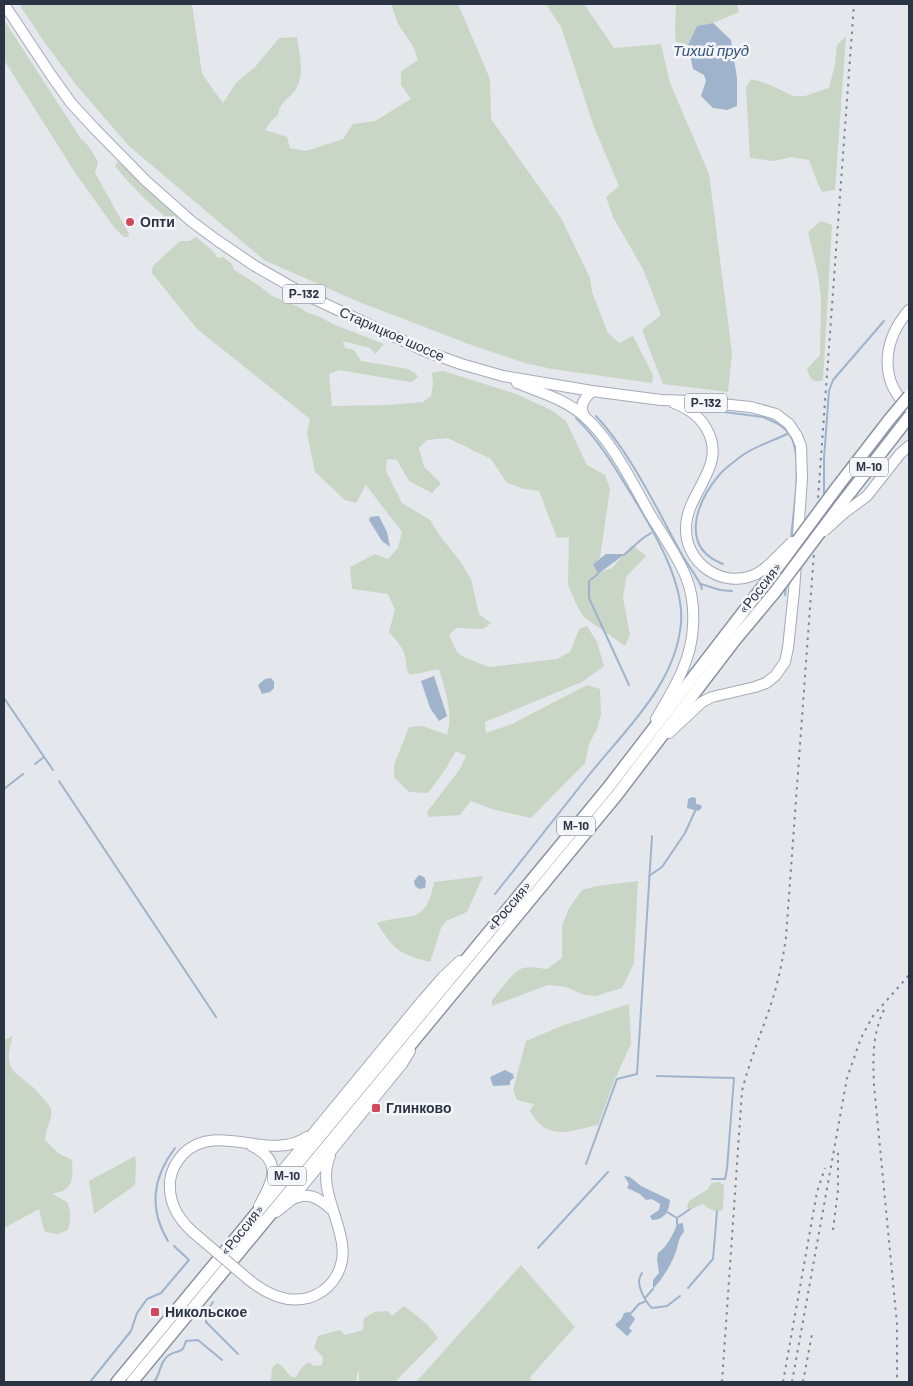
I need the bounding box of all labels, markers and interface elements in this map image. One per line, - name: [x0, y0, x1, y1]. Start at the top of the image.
- water label: Тихий пруд: [673, 41, 749, 59]
- place label: Опти: [140, 213, 175, 230]
- marker: Опти: [124, 216, 136, 228]
- road number: Р-132: [283, 284, 325, 304]
- street label: Старицкое шоссе: [337, 303, 448, 364]
- road number: Р-132: [685, 393, 727, 412]
- road number: М-10: [850, 458, 888, 477]
- street label: «Россия»: [734, 558, 785, 617]
- road number: М-10: [557, 816, 595, 836]
- street label: «Россия»: [482, 877, 535, 935]
- place label: Глинково: [386, 1099, 452, 1116]
- marker: Глинково: [370, 1102, 382, 1114]
- road number: М-10: [268, 1166, 306, 1186]
- street label: «Россия»: [216, 1201, 267, 1259]
- place label: Никольское: [165, 1303, 247, 1320]
- marker: Никольское: [149, 1306, 161, 1318]

